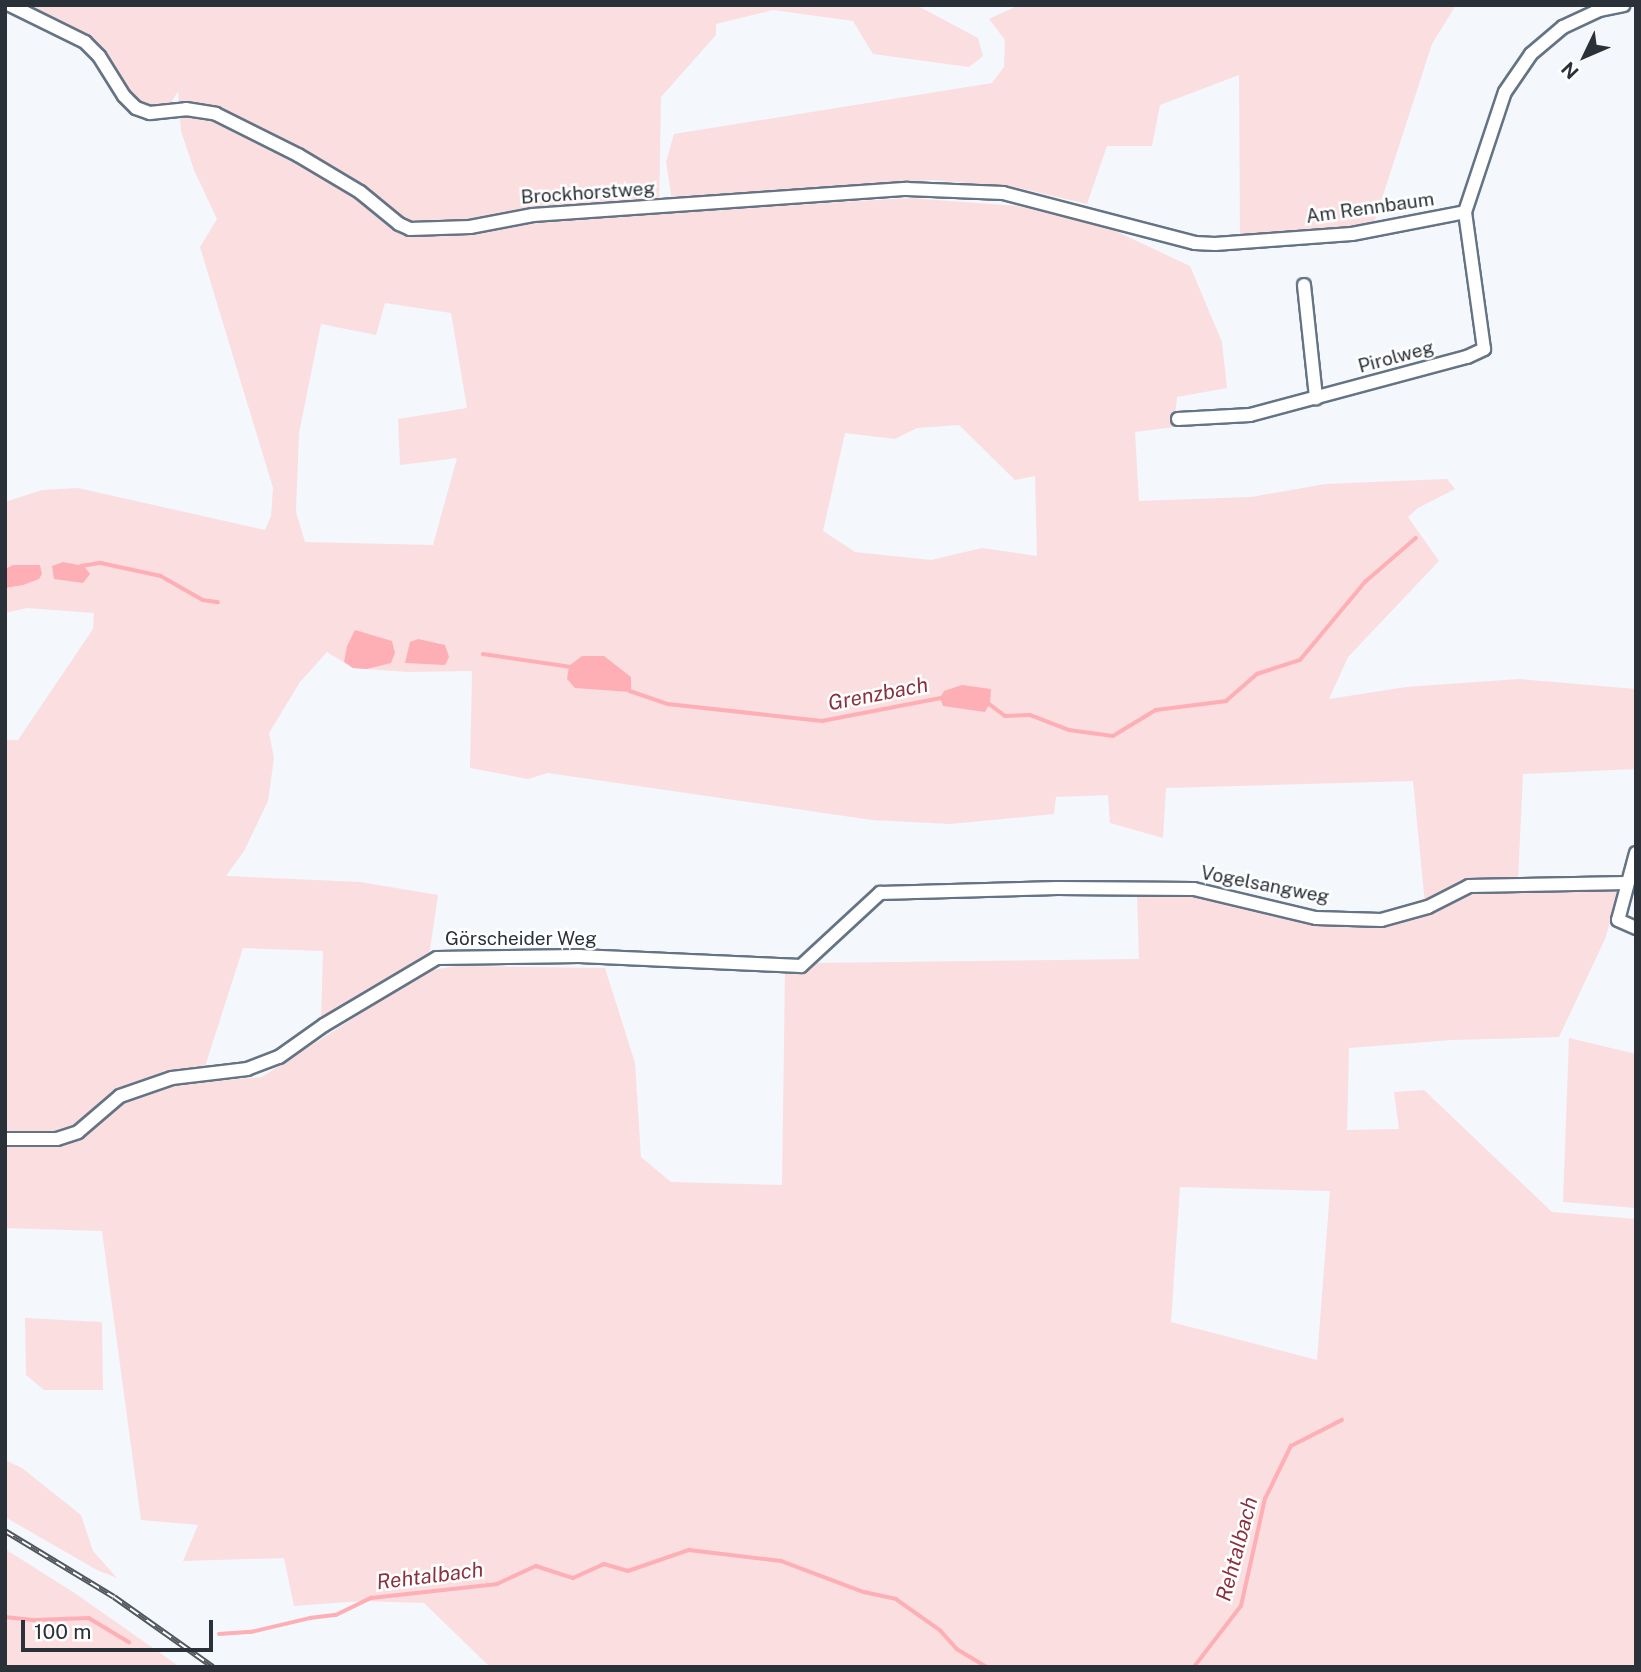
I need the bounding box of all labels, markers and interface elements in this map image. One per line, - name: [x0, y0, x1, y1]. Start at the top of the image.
- north arrow: [1550, 21, 1620, 91]
- text: N: [1557, 58, 1583, 84]
- street label: Brockhorstweg: [520, 177, 656, 209]
- street label: Am Rennbaum: [1305, 188, 1435, 228]
- street label: Pirolweg: [1356, 336, 1436, 378]
- water label: Grenzbach: [826, 672, 930, 716]
- street label: Vogelsangweg: [1199, 861, 1331, 909]
- street label: Görscheider Weg: [445, 928, 597, 950]
- water label: Rehtalbach: [1211, 1494, 1263, 1604]
- water label: Rehtalbach: [375, 1557, 485, 1595]
- scale bar: [24, 1606, 217, 1650]
- text: 100 m: [34, 1619, 91, 1644]

